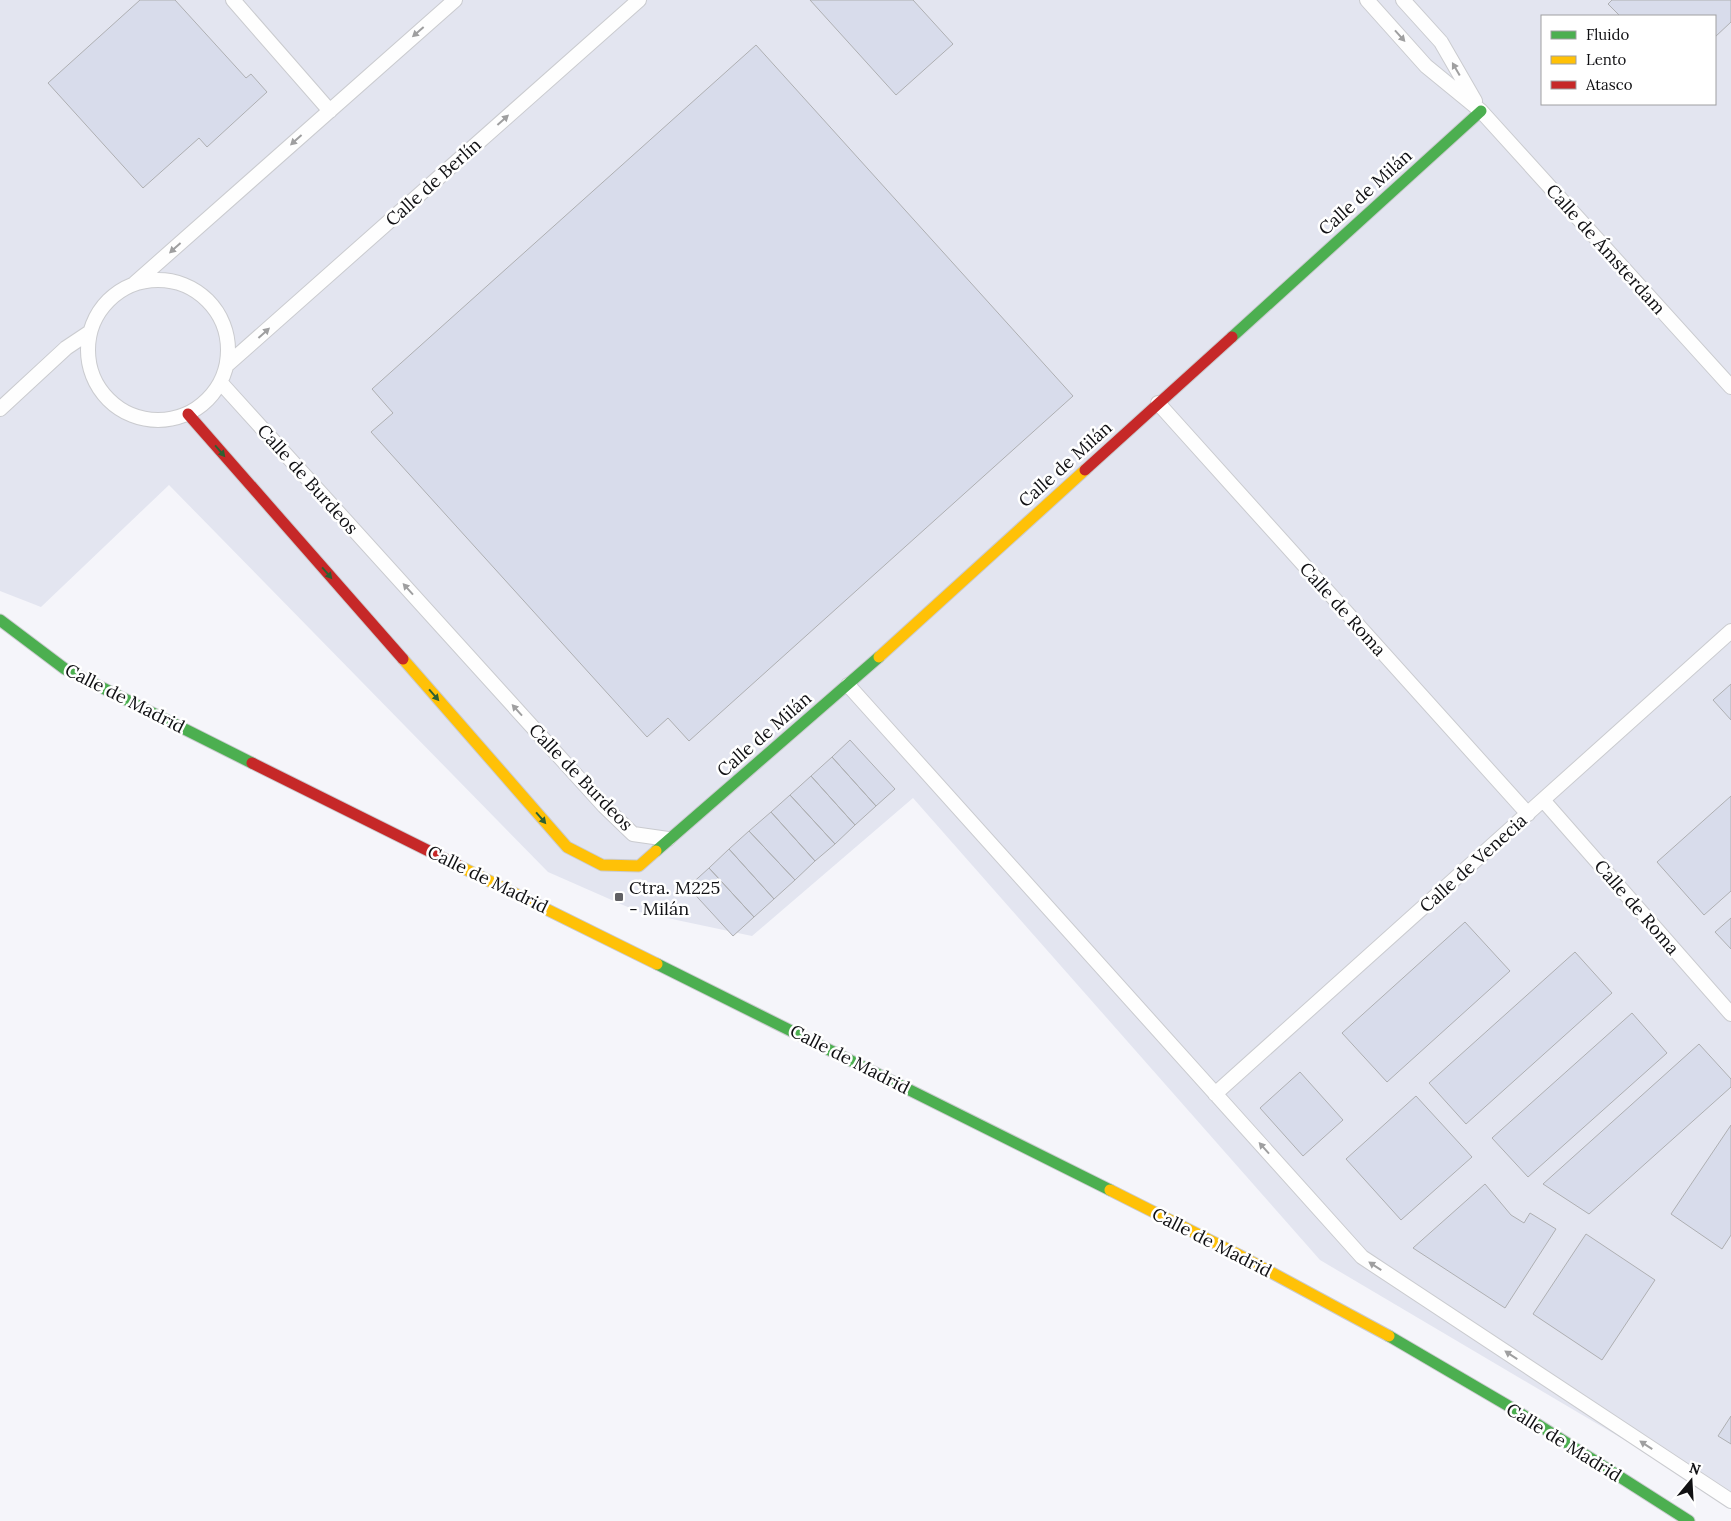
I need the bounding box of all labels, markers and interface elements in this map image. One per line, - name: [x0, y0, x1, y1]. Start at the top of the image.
- legend: [1541, 15, 1716, 105]
- text: Fluido: [1586, 25, 1629, 44]
- one-way arrow: [413, 26, 425, 38]
- one-way arrow: [1394, 30, 1406, 42]
- text: Lento: [1586, 50, 1627, 69]
- one-way arrow: [1452, 62, 1461, 75]
- text: Atasco: [1585, 75, 1633, 94]
- one-way arrow: [497, 115, 509, 126]
- street label: Calle de Berlín: [380, 133, 486, 231]
- one-way arrow: [291, 134, 303, 146]
- street label: Calle de Milán: [1313, 144, 1417, 240]
- street label: Calle de Ámsterdam: [1541, 179, 1671, 319]
- one-way arrow: [169, 242, 181, 253]
- one-way arrow: [257, 327, 270, 338]
- street label: Calle de Milán: [1013, 416, 1117, 512]
- street label: Calle de Burdeos: [253, 419, 363, 539]
- one-way arrow: [215, 444, 226, 457]
- street label: Calle de Roma: [1295, 557, 1391, 661]
- one-way arrow: [322, 566, 333, 579]
- one-way arrow: [402, 584, 414, 596]
- street label: Calle de Madrid: [61, 658, 189, 738]
- street label: Calle de Milán: [712, 687, 816, 781]
- one-way arrow: [429, 689, 440, 702]
- one-way arrow: [511, 704, 523, 716]
- street label: Calle de Burdeos: [524, 719, 638, 835]
- street label: Calle de Venecia: [1414, 809, 1532, 917]
- one-way arrow: [535, 811, 547, 823]
- street label: Calle de Madrid: [424, 840, 552, 918]
- street label: Calle de Roma: [1589, 855, 1685, 959]
- place label: Ctra. M225 - Milán: [629, 876, 720, 920]
- marker: Ctra. M225 - Milán: [613, 891, 625, 903]
- street label: Calle de Madrid: [786, 1019, 914, 1099]
- one-way arrow: [1258, 1143, 1270, 1155]
- street label: Calle de Madrid: [1148, 1202, 1276, 1282]
- one-way arrow: [1368, 1261, 1382, 1271]
- one-way arrow: [1504, 1351, 1518, 1360]
- street label: Calle de Madrid: [1502, 1397, 1626, 1487]
- one-way arrow: [1640, 1440, 1653, 1450]
- north arrow: [1666, 1456, 1716, 1506]
- text: N: [1687, 1458, 1703, 1479]

